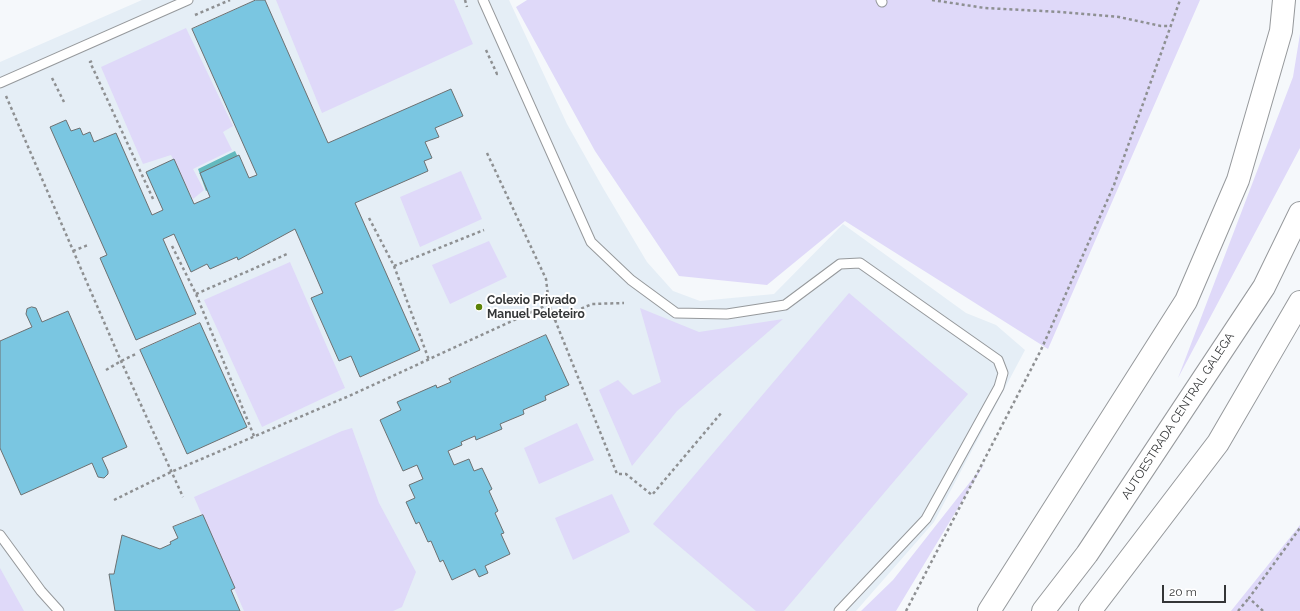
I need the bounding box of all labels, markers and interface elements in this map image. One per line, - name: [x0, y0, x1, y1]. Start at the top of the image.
- place label: Colexio Privado Manuel Peleteiro: [487, 293, 585, 321]
- marker: Colexio Privado Manuel Peleteiro: [474, 302, 484, 312]
- street label: AUTOESTRADA CENTRAL GALEGA: [1119, 330, 1237, 502]
- scale bar: [1164, 577, 1228, 603]
- text: 20 m: [1169, 585, 1197, 599]

